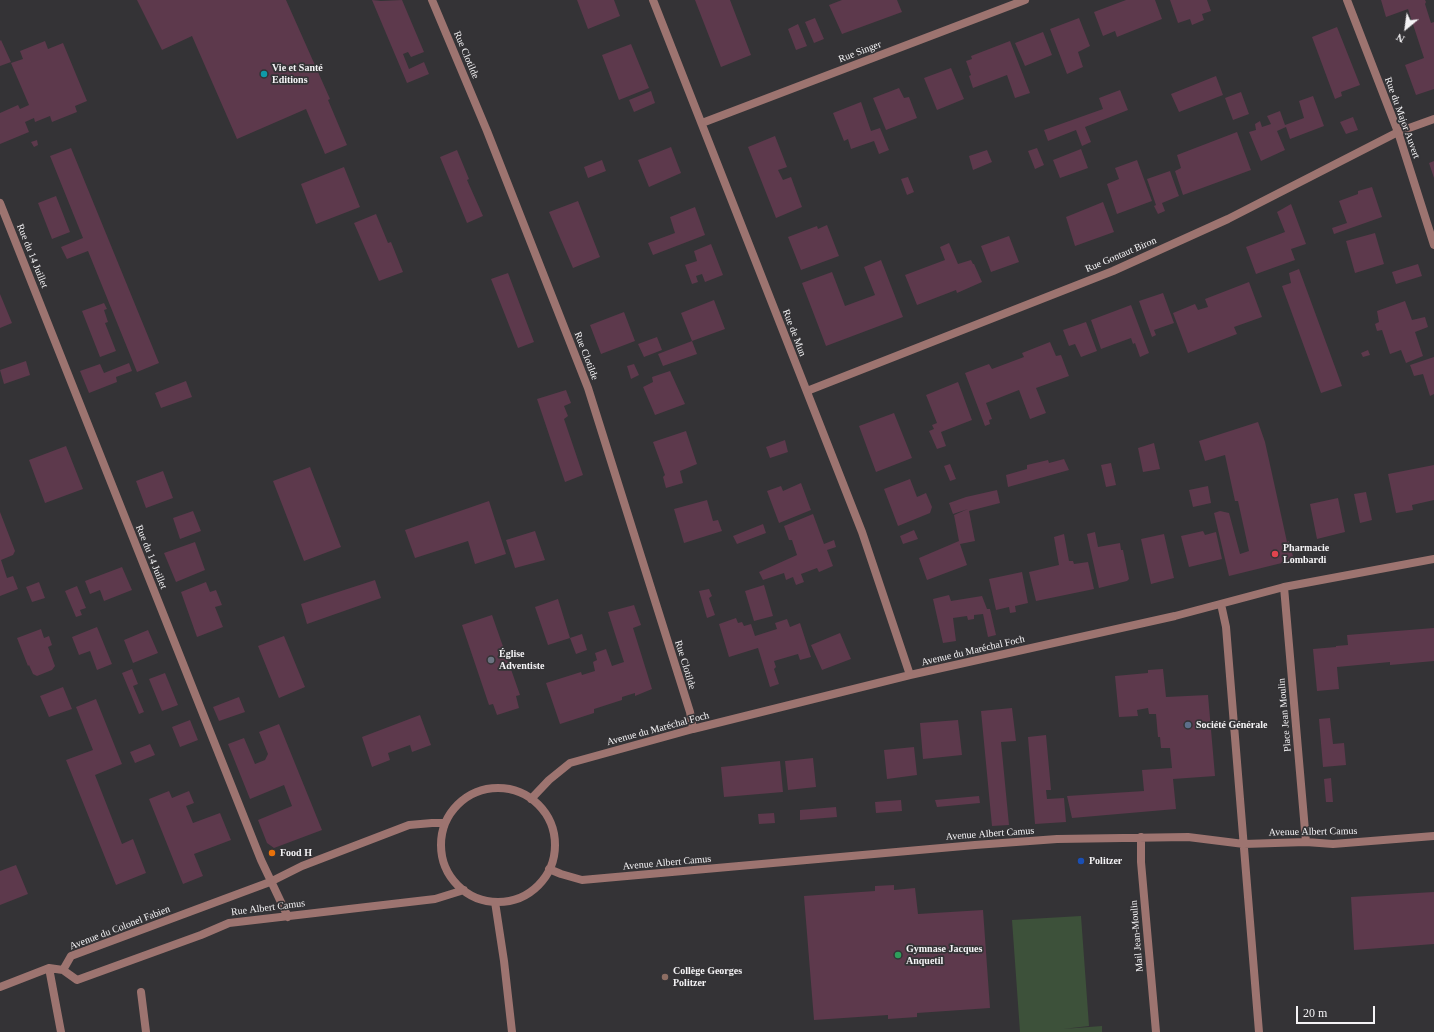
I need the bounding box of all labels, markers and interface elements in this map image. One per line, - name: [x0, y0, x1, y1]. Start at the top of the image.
- north arrow: [1386, 8, 1426, 48]
- street label: Rue Clotilde: [451, 29, 481, 81]
- text: N: [1394, 31, 1407, 46]
- street label: Rue Singer: [837, 38, 883, 66]
- place label: Vie et Santé Editions: [272, 62, 323, 86]
- marker: Vie et Santé Editions: [259, 69, 269, 79]
- street label: Rue du Major Auvert: [1382, 76, 1422, 160]
- street label: Rue du 14 Juillet: [14, 222, 50, 290]
- street label: Rue Gontaut Biron: [1084, 235, 1158, 275]
- street label: Rue de Mun: [780, 308, 808, 358]
- street label: Rue Clotilde: [571, 330, 601, 382]
- street label: Rue du 14 Juillet: [133, 523, 169, 591]
- place label: Pharmacie Lombardi: [1283, 542, 1329, 566]
- marker: Pharmacie Lombardi: [1270, 549, 1280, 559]
- street label: Avenue du Maréchal Foch: [920, 633, 1026, 669]
- street label: Rue Clotilde: [672, 639, 698, 691]
- place label: Église Adventiste: [499, 648, 545, 672]
- marker: Église Adventiste: [486, 655, 496, 665]
- street label: Place Jean Moulin: [1276, 678, 1294, 752]
- street label: Avenue du Maréchal Foch: [605, 710, 711, 748]
- place label: Société Générale: [1196, 719, 1267, 731]
- marker: Société Générale: [1183, 720, 1193, 730]
- street label: Avenue Albert Camus: [945, 825, 1035, 843]
- street label: Avenue Albert Camus: [1269, 825, 1357, 839]
- place label: Food H: [280, 847, 312, 859]
- marker: Food H: [267, 848, 277, 858]
- street label: Avenue Albert Camus: [622, 853, 712, 873]
- place label: Politzer: [1089, 855, 1122, 867]
- marker: Politzer: [1076, 856, 1086, 866]
- street label: Rue Albert Camus: [230, 898, 306, 918]
- street label: Mail Jean-Moulin: [1128, 900, 1146, 972]
- street label: Avenue du Colonel Fabien: [68, 903, 172, 953]
- place label: Gymnase Jacques Anquetil: [906, 943, 982, 966]
- marker: Gymnase Jacques Anquetil: [893, 950, 903, 960]
- place label: Collège Georges Politzer: [673, 965, 742, 988]
- marker: Collège Georges Politzer: [660, 972, 670, 982]
- scale bar: [1298, 998, 1377, 1024]
- text: 20 m: [1303, 1006, 1327, 1020]

